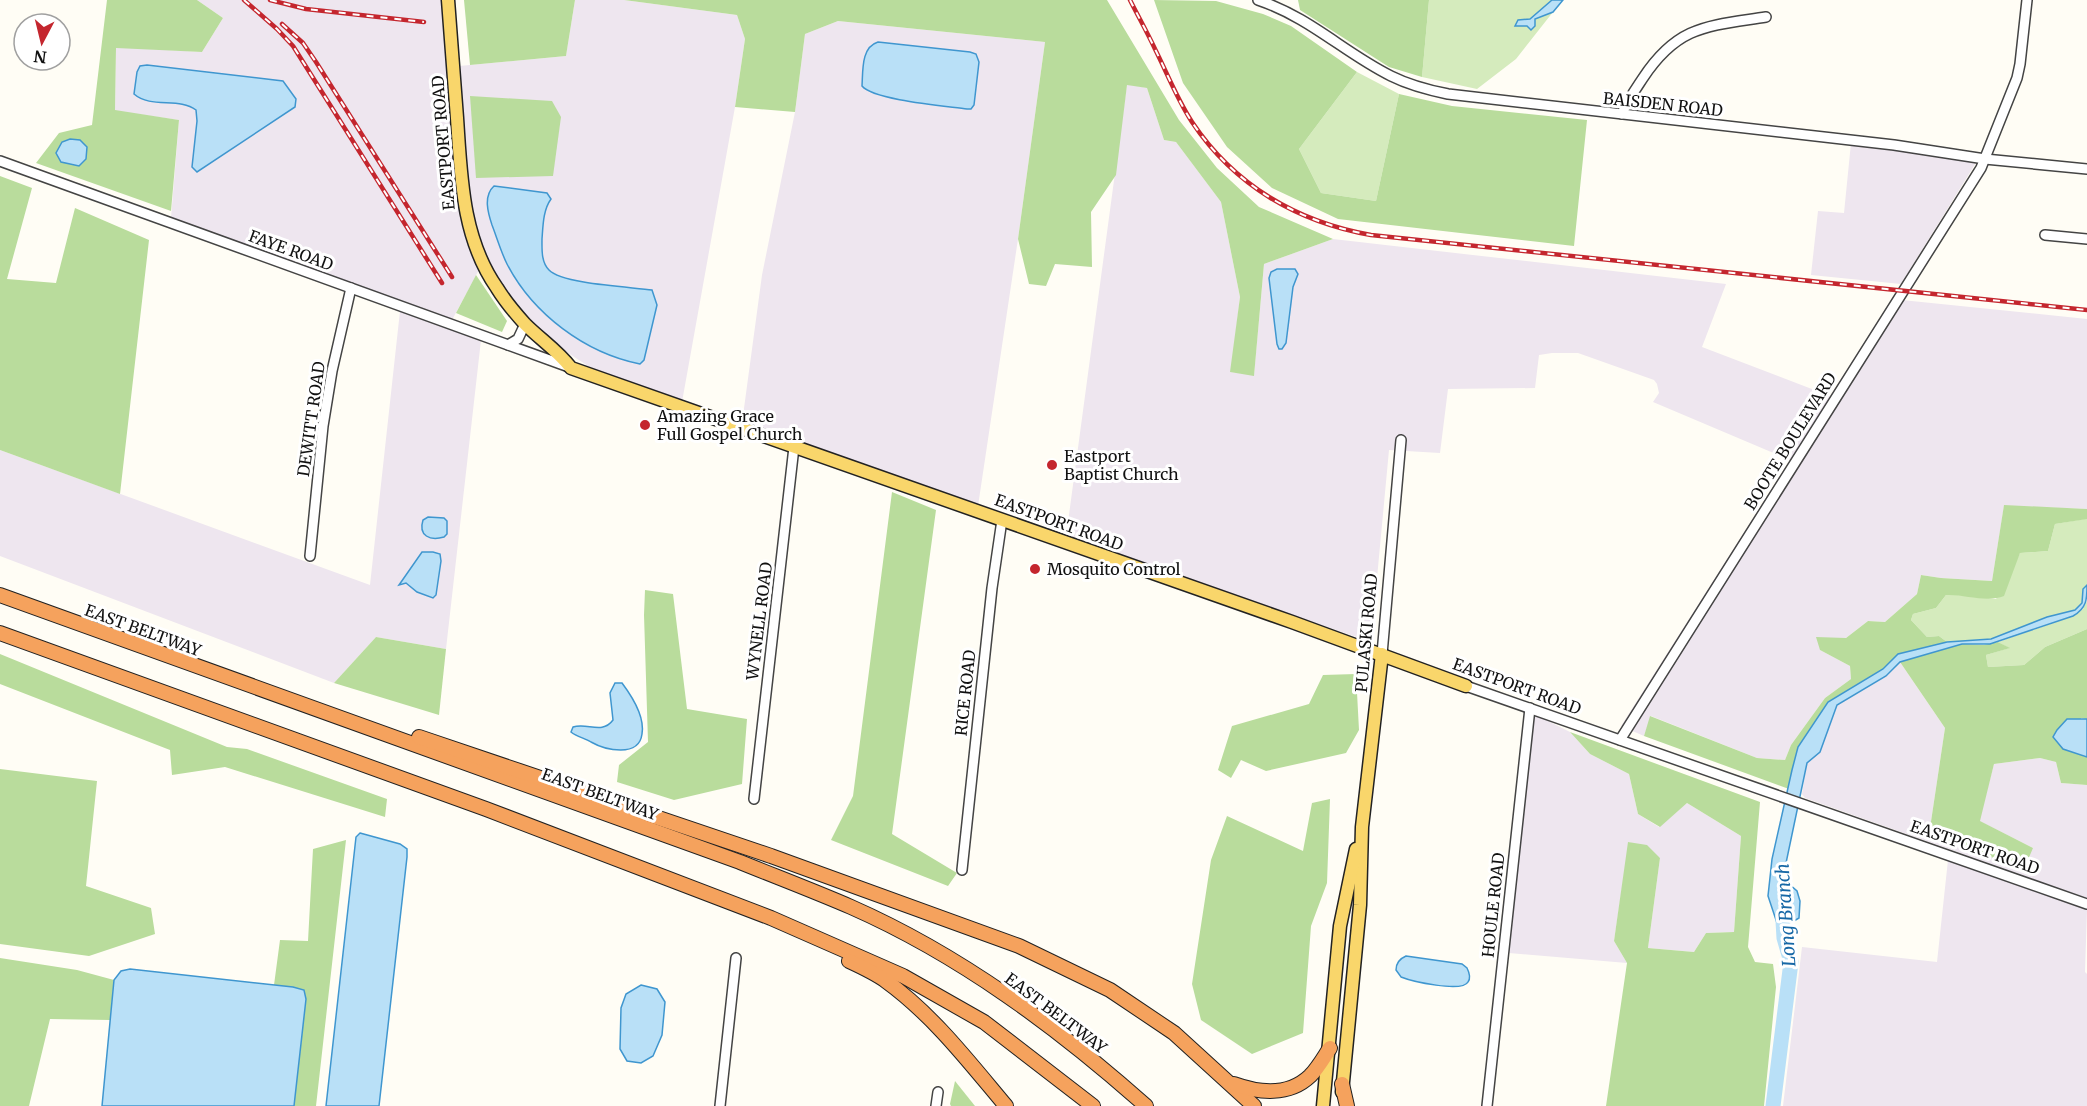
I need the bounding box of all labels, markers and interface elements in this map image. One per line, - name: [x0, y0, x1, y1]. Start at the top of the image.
- north arrow: [12, 12, 72, 72]
- text: N: [32, 46, 48, 68]
- street label: EASTPORT ROAD: [427, 75, 459, 211]
- street label: BAISDEN ROAD: [1602, 88, 1724, 120]
- street label: FAYE ROAD: [246, 225, 336, 275]
- street label: DEWITT ROAD: [293, 360, 329, 478]
- street label: BOOTE BOULEVARD: [1740, 369, 1840, 513]
- place label: Amazing Grace Full Gospel Church: [656, 406, 803, 444]
- marker: Amazing Grace Full Gospel Church: [638, 418, 652, 432]
- place label: Eastport Baptist Church: [1064, 446, 1179, 484]
- marker: Eastport Baptist Church: [1045, 458, 1059, 472]
- street label: EASTPORT ROAD: [992, 489, 1126, 555]
- place label: Mosquito Control: [1047, 559, 1181, 579]
- street label: WYNELL ROAD: [742, 561, 776, 682]
- marker: Mosquito Control: [1028, 562, 1042, 576]
- street label: PULASKI ROAD: [1351, 573, 1381, 693]
- street label: EAST BELTWAY: [82, 600, 204, 661]
- street label: RICE ROAD: [951, 649, 979, 737]
- street label: EASTPORT ROAD: [1450, 653, 1584, 719]
- street label: EAST BELTWAY: [539, 764, 661, 825]
- street label: EASTPORT ROAD: [1908, 816, 2042, 878]
- street label: HOULE ROAD: [1478, 852, 1508, 958]
- water label: Long Branch: [1770, 863, 1801, 968]
- street label: EAST BELTWAY: [1001, 968, 1111, 1058]

